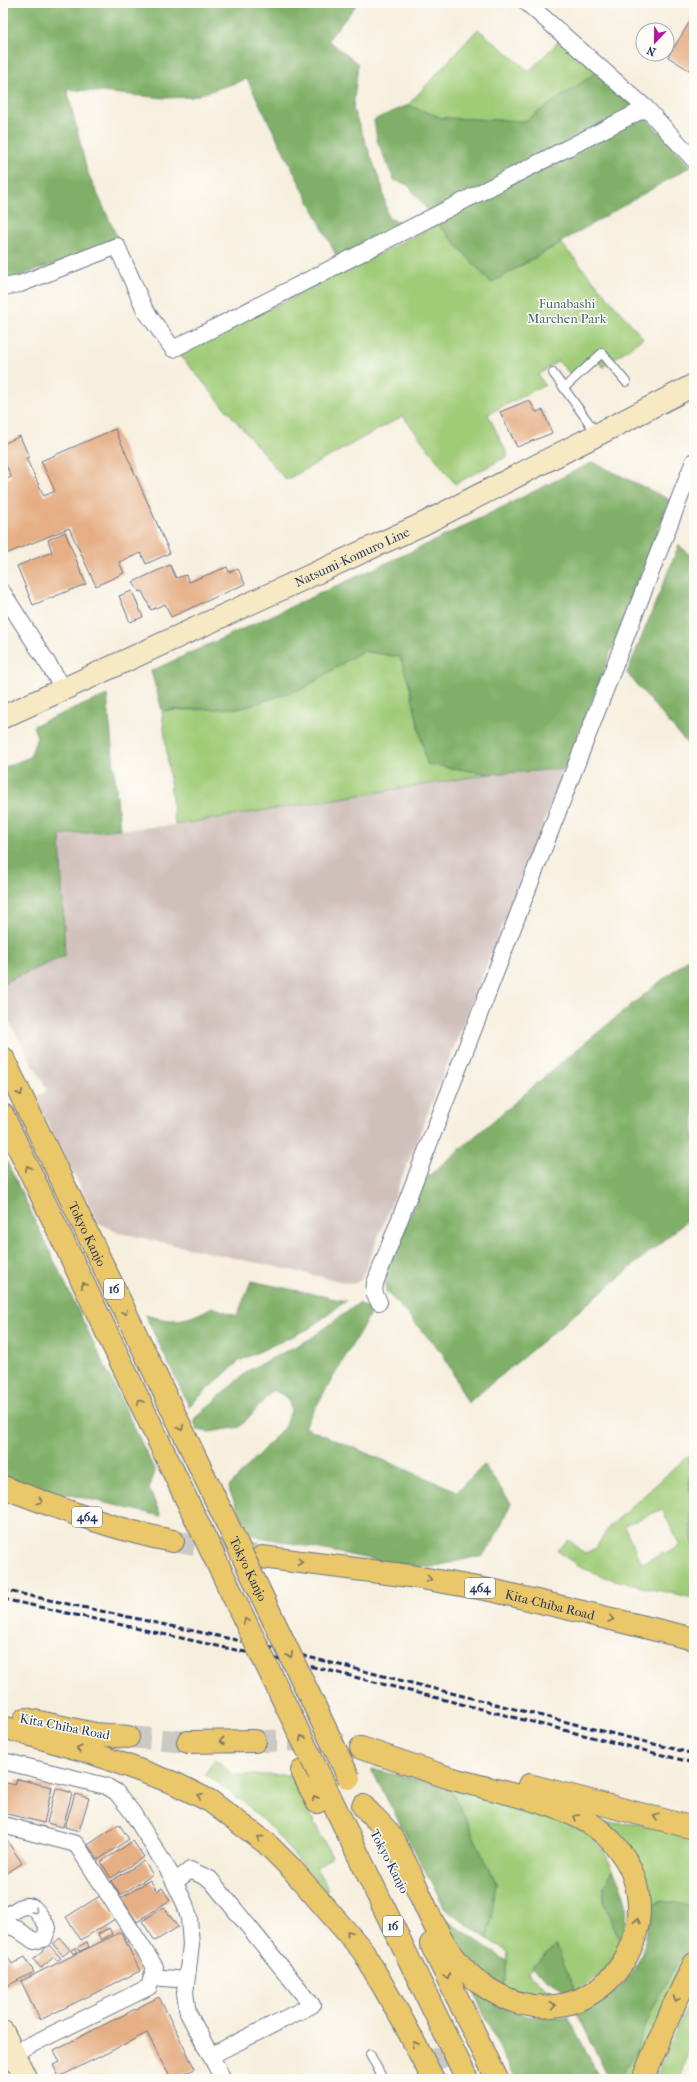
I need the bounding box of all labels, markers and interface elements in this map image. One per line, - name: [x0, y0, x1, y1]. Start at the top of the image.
- north arrow: [635, 22, 675, 62]
- text: N: [645, 43, 658, 58]
- park label: Funabashi Marchen Park: [528, 296, 607, 326]
- street label: Natsumi-Komuro Line: [292, 524, 412, 590]
- one-way arrow: [15, 1089, 23, 1097]
- one-way arrow: [25, 1164, 33, 1172]
- street label: Tokyo Kanjo: [65, 1199, 109, 1269]
- road number: 16: [104, 1279, 124, 1299]
- one-way arrow: [81, 1282, 89, 1289]
- one-way arrow: [120, 1307, 128, 1315]
- one-way arrow: [137, 1399, 145, 1406]
- one-way arrow: [176, 1424, 184, 1432]
- one-way arrow: [36, 1496, 43, 1504]
- road number: 464: [72, 1507, 102, 1527]
- street label: Tokyo Kanjo: [226, 1534, 270, 1604]
- one-way arrow: [297, 1557, 303, 1566]
- one-way arrow: [426, 1575, 432, 1583]
- road number: 464: [465, 1578, 495, 1598]
- street label: Kita-Chiba Road: [503, 1587, 597, 1623]
- one-way arrow: [608, 1614, 614, 1622]
- one-way arrow: [243, 1618, 251, 1625]
- one-way arrow: [285, 1650, 293, 1658]
- street label: Kita-Chiba Road: [19, 1710, 112, 1743]
- one-way arrow: [299, 1735, 307, 1743]
- one-way arrow: [219, 1737, 225, 1745]
- one-way arrow: [76, 1745, 83, 1754]
- one-way arrow: [197, 1793, 205, 1801]
- one-way arrow: [312, 1795, 320, 1803]
- one-way arrow: [653, 1813, 660, 1822]
- one-way arrow: [573, 1815, 580, 1822]
- street label: Tokyo Kanjo: [367, 1827, 412, 1896]
- one-way arrow: [257, 1836, 264, 1843]
- one-way arrow: [30, 1906, 37, 1914]
- road number: 16: [383, 1916, 403, 1936]
- one-way arrow: [633, 1918, 641, 1924]
- one-way arrow: [346, 1930, 353, 1937]
- one-way arrow: [442, 1972, 450, 1980]
- one-way arrow: [673, 1994, 681, 2002]
- one-way arrow: [549, 2002, 556, 2011]
- one-way arrow: [412, 2041, 420, 2048]

